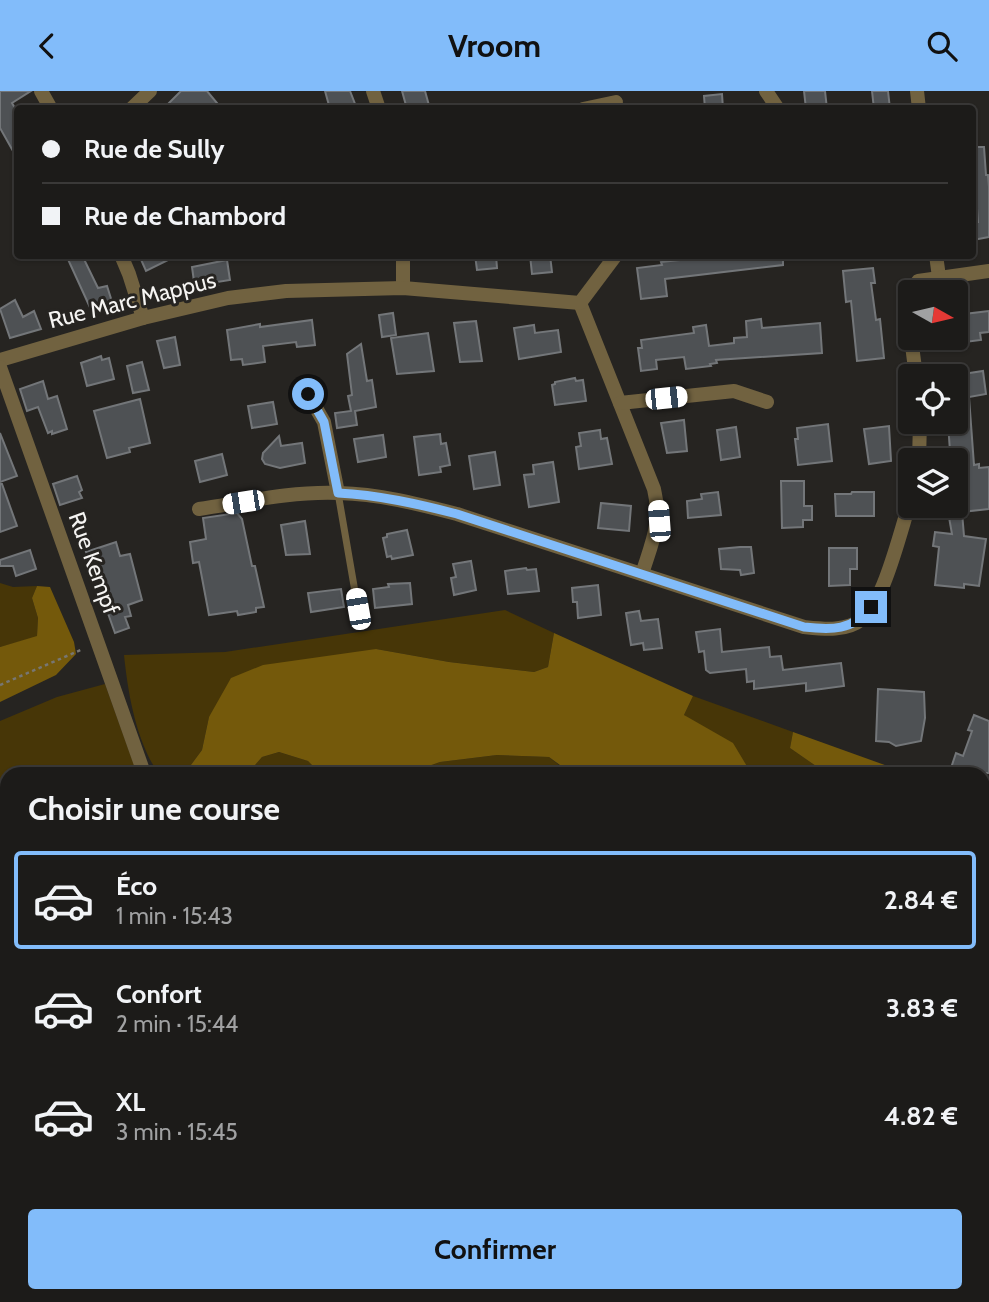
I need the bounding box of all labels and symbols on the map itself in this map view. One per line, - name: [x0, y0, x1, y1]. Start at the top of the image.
- street label: Rue Marc Mappus: [45, 266, 219, 334]
- north arrow: [898, 280, 968, 350]
- route start: [292, 378, 324, 410]
- car: [645, 385, 688, 411]
- car: [221, 488, 266, 516]
- car: [648, 499, 671, 543]
- street label: Rue Kempf: [63, 508, 126, 618]
- car: [345, 586, 372, 632]
- route end: [855, 591, 887, 623]

